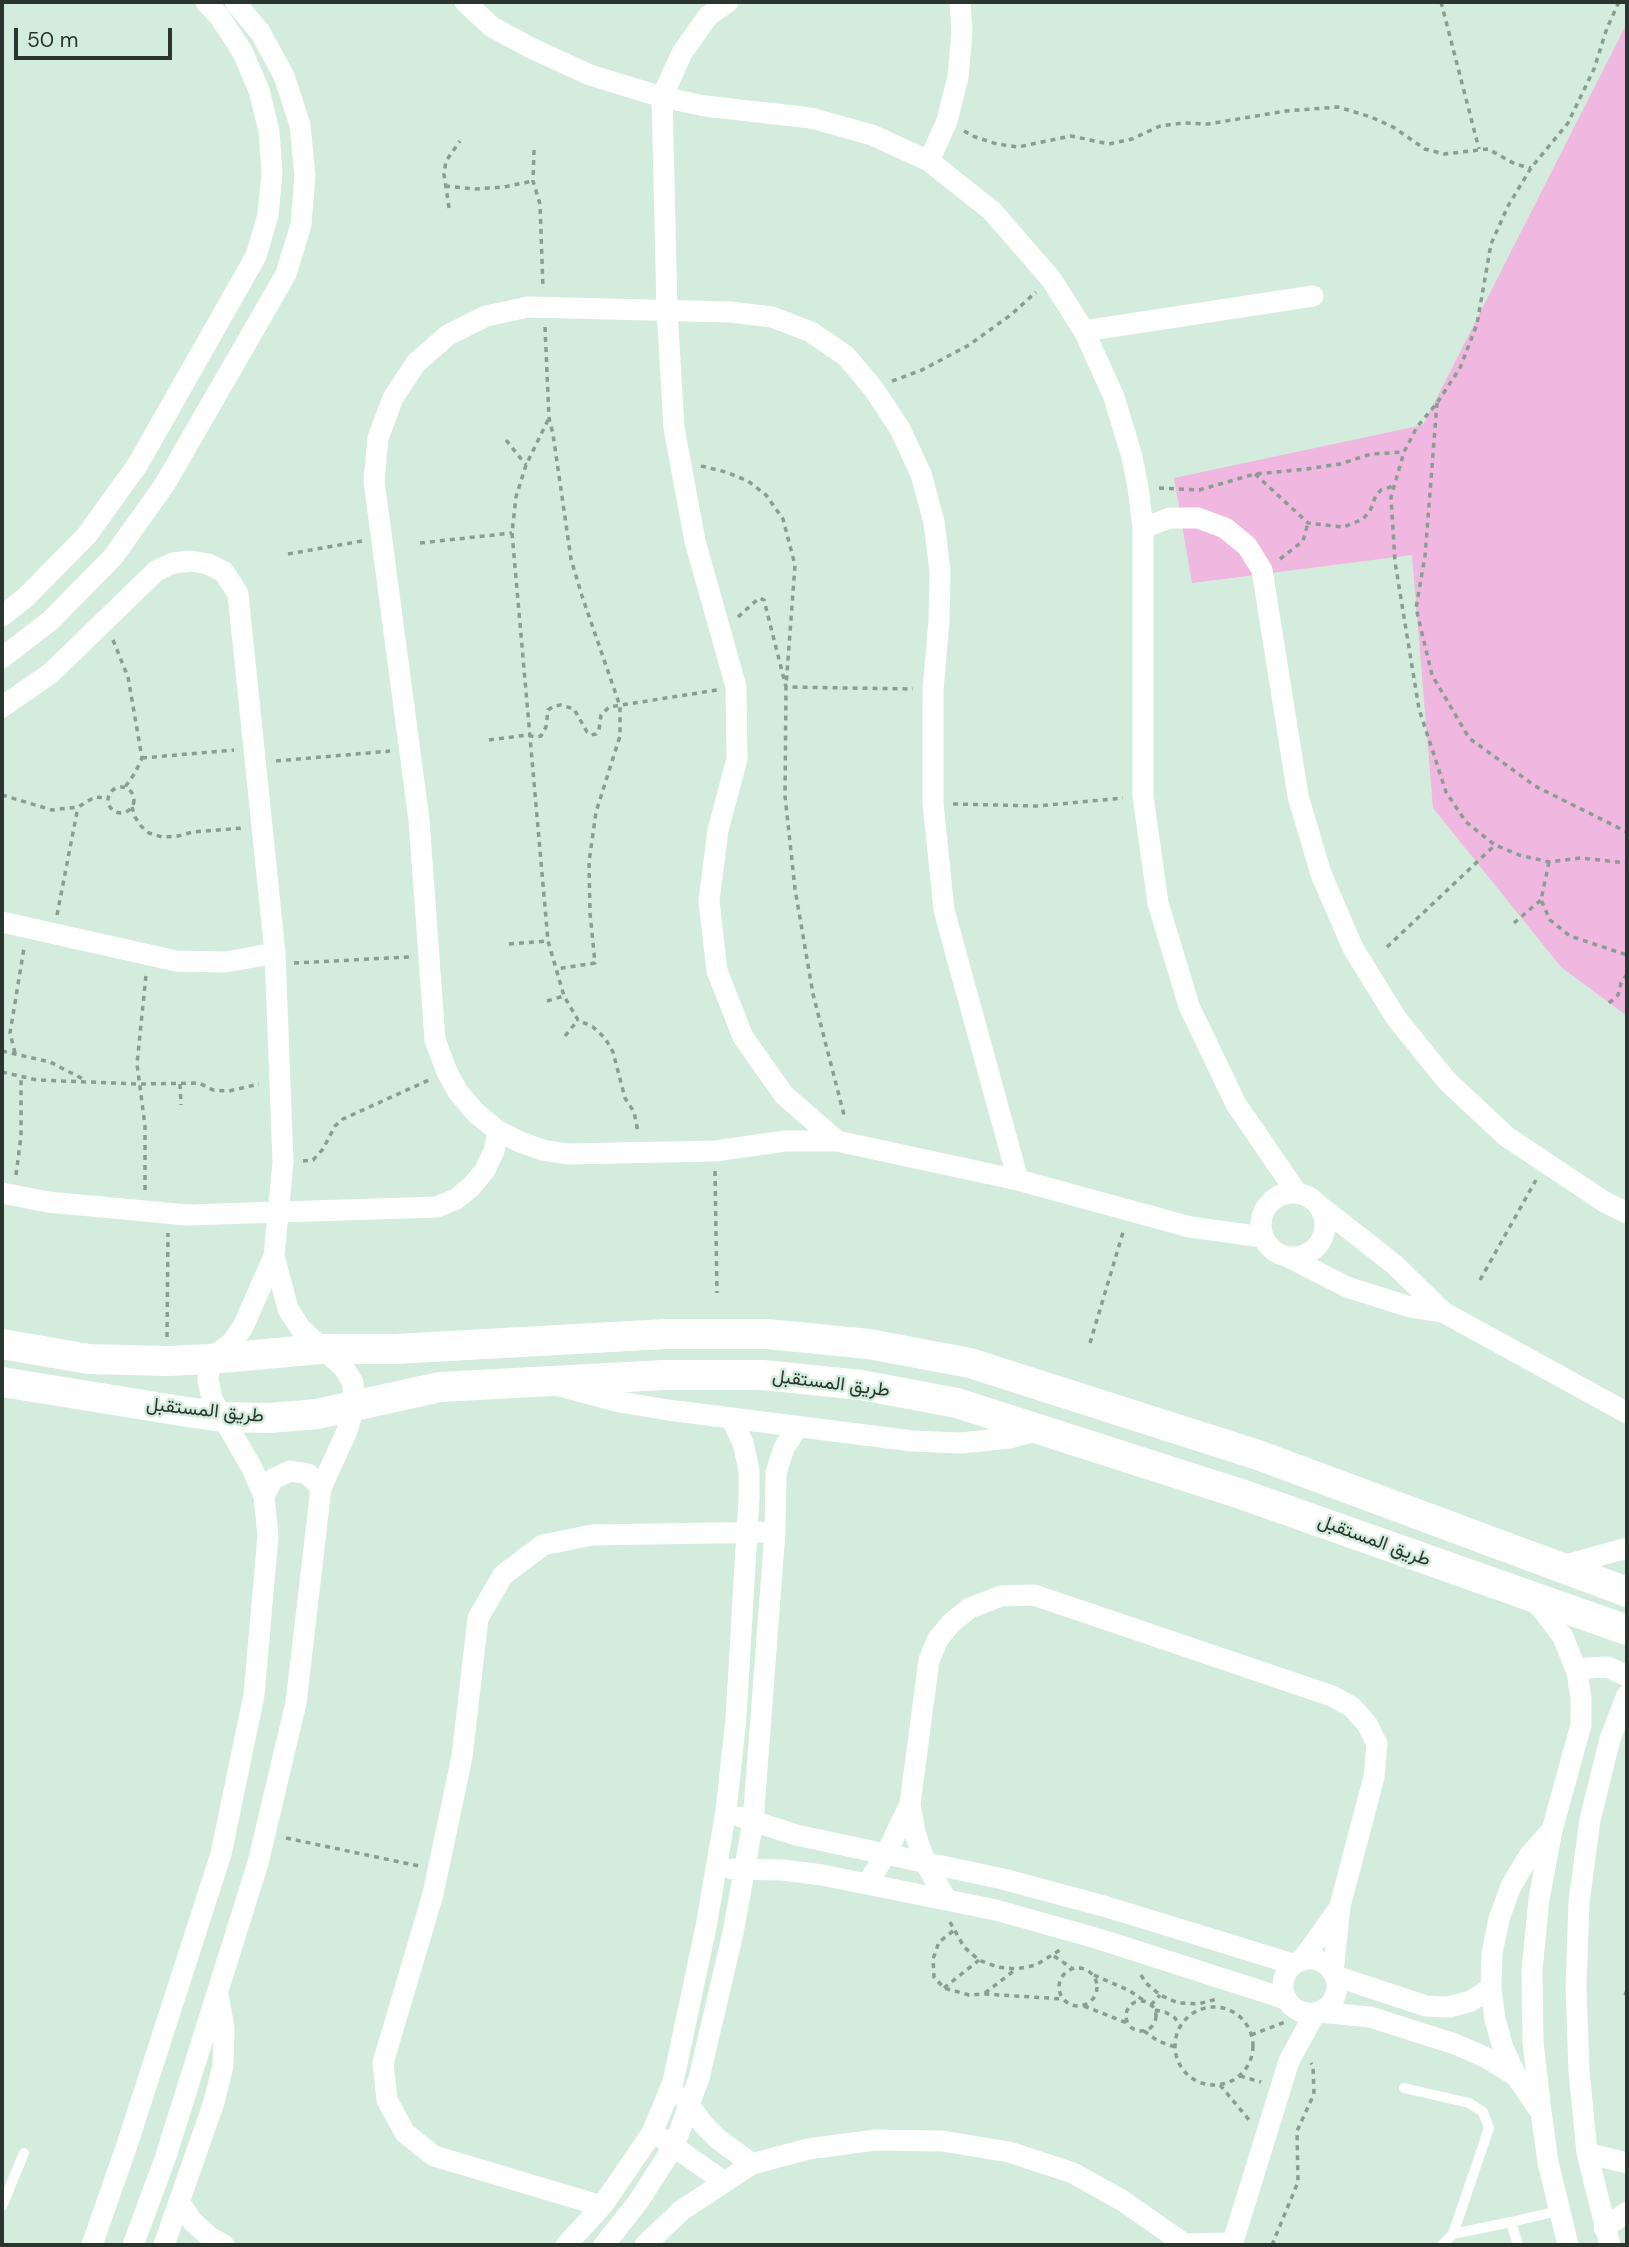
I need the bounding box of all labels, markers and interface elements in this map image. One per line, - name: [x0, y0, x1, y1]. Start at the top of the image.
- scale bar: [18, 14, 175, 58]
- text: 50 m: [27, 26, 78, 54]
- street label: طريق المستقبل: [771, 1365, 891, 1403]
- street label: طريق المستقبل: [145, 1393, 265, 1429]
- street label: طريق المستقبل: [1315, 1510, 1433, 1572]

